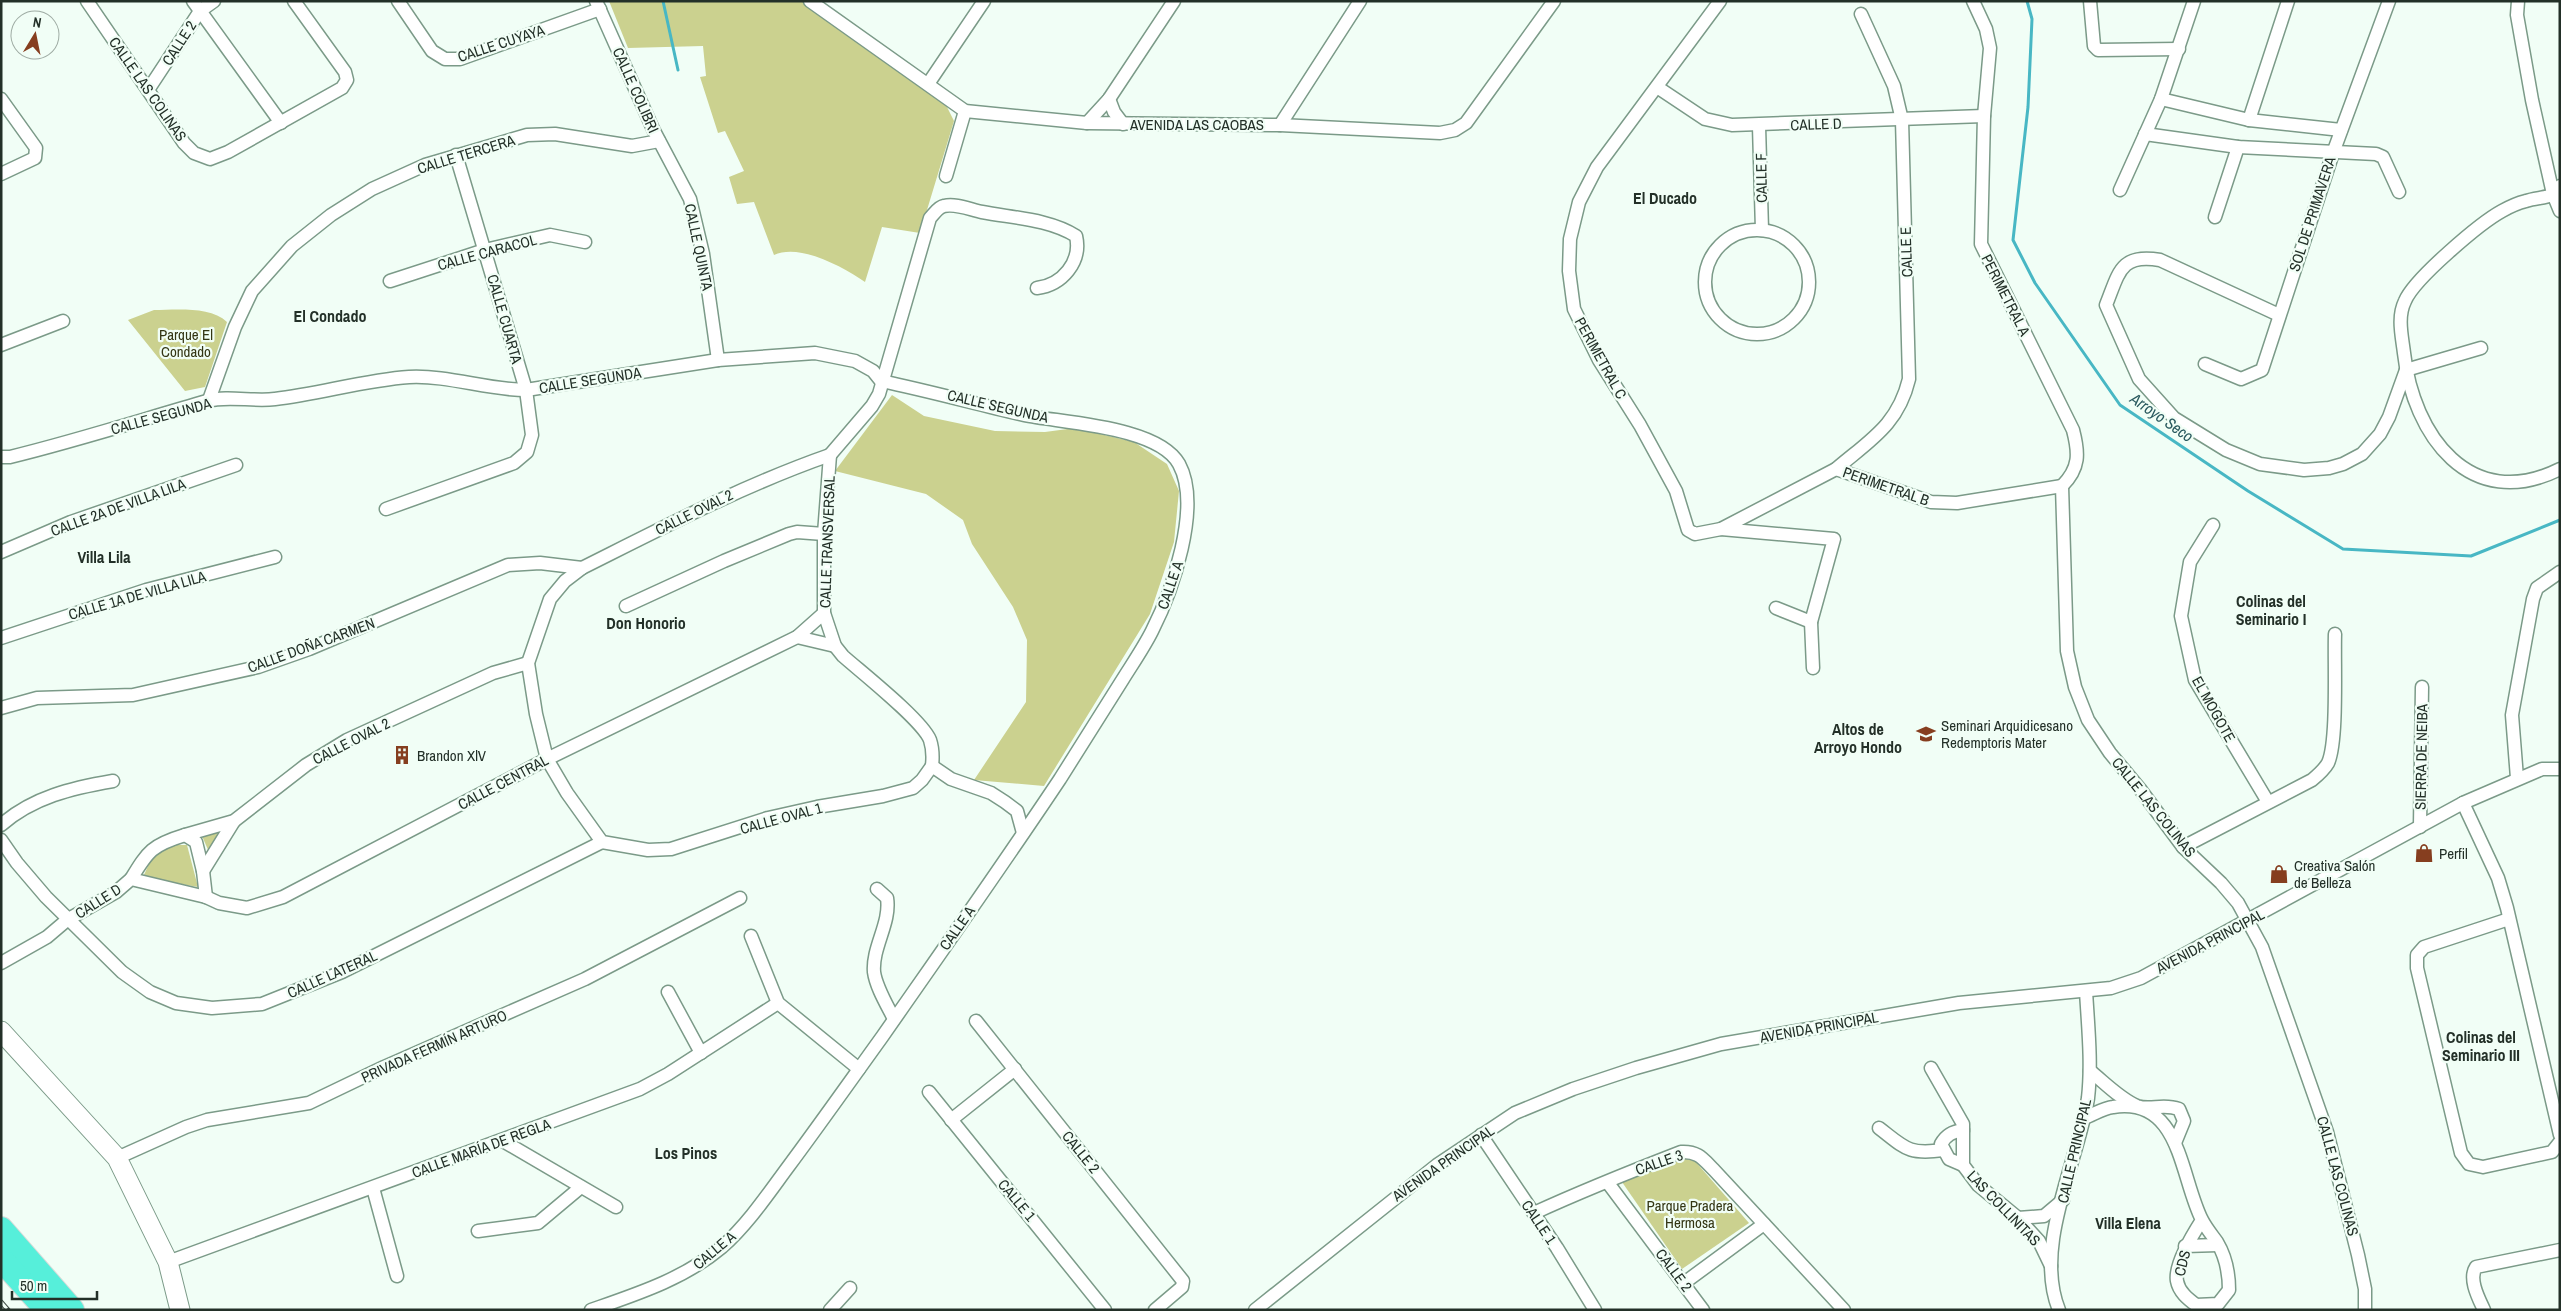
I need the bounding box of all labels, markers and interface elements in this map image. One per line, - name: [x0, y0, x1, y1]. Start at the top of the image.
- north arrow: [10, 10, 60, 60]
- text: N: [32, 13, 43, 32]
- street label: CALLE 2: [157, 17, 201, 69]
- street label: CALLE CUYAYA: [455, 19, 548, 67]
- street label: CALLE LAS COLINAS: [104, 33, 192, 145]
- street label: CALLE COLIBRI: [608, 44, 664, 136]
- street label: CALLE D: [1790, 113, 1842, 135]
- street label: AVENIDA LAS CAOBAS: [1129, 114, 1264, 135]
- street label: CALLE TERCERA: [415, 129, 518, 179]
- street label: CALLE F: [1750, 153, 1772, 203]
- street label: SOL DE PRIMAVERA: [2284, 153, 2341, 274]
- district label: El Ducado: [1633, 187, 1697, 209]
- street label: CALLE QUINTA: [680, 202, 719, 293]
- street label: CALLE E: [1895, 226, 1917, 278]
- street label: CALLE CARACOL: [435, 229, 539, 275]
- street label: PERIMETRAL A: [1976, 251, 2036, 340]
- street label: CALLE CUARTA: [482, 272, 528, 367]
- district label: El Condado: [294, 305, 366, 327]
- street label: PERIMETRAL C: [1570, 313, 1632, 403]
- park label: Parque El Condado: [159, 324, 213, 362]
- street label: CALLE SEGUNDA: [537, 361, 643, 398]
- street label: CALLE SEGUNDA: [945, 384, 1051, 428]
- water label: Arroyo Seco: [2125, 387, 2198, 447]
- street label: CALLE SEGUNDA: [108, 392, 214, 439]
- street label: PERIMETRAL B: [1840, 461, 1932, 511]
- street label: CALLE 2A DE VILLA LILA: [48, 473, 189, 541]
- street label: CALLE TRANSVERSAL: [814, 475, 840, 609]
- street label: CALLE OVAL 2: [652, 484, 737, 540]
- district label: Villa Lila: [77, 546, 131, 568]
- street label: CALLE A: [1152, 557, 1188, 612]
- street label: CALLE 1A DE VILLA LILA: [66, 565, 209, 625]
- district label: Colinas del Seminario I: [2236, 590, 2306, 630]
- street label: CALLE DOÑA CARMEN: [244, 612, 378, 678]
- district label: Don Honorio: [606, 612, 686, 634]
- street label: EL MOGOTE: [2187, 672, 2241, 746]
- street label: SIERRA DE NEIBA: [2410, 703, 2432, 810]
- street label: CALLE OVAL 2: [309, 712, 393, 769]
- place label: Seminari Arquidicesano Redemptoris Mater: [1941, 715, 2073, 753]
- district label: Altos de Arroyo Hondo: [1814, 718, 1902, 758]
- school or university icon: Seminari Arquidicesano Redemptoris Mater: [1915, 723, 1937, 745]
- building icon: Brandon XlV: [391, 744, 413, 766]
- place label: Brandon XlV: [417, 745, 487, 766]
- street label: CALLE CENTRAL: [454, 749, 552, 815]
- street label: CALLE LAS COLINAS: [2107, 753, 2201, 861]
- street label: CALLE OVAL 1: [738, 797, 824, 839]
- shop icon: Perfil: [2413, 842, 2435, 864]
- place label: Perfil: [2439, 843, 2468, 864]
- place label: Creativa Salón de Belleza: [2294, 855, 2375, 893]
- shop icon: Creativa Salón de Belleza: [2268, 863, 2290, 885]
- street label: CALLE D: [71, 878, 125, 923]
- street label: CALLE A: [934, 901, 980, 954]
- street label: AVENIDA PRINCIPAL: [2151, 904, 2268, 979]
- street label: CALLE LATERAL: [284, 945, 380, 1003]
- street label: PRIVADA FERMÍN ARTURO: [358, 1004, 510, 1088]
- street label: AVENIDA PRINCIPAL: [1757, 1006, 1880, 1048]
- district label: Colinas del Seminario III: [2442, 1026, 2520, 1066]
- street label: CALLE PRINCIPAL: [2052, 1097, 2096, 1205]
- street label: CALLE MARÍA DE REGLA: [409, 1113, 554, 1183]
- street label: CALLE LAS COLINAS: [2312, 1114, 2364, 1238]
- street label: AVENIDA PRINCIPAL: [1387, 1120, 1498, 1207]
- street label: CALLE 2: [1057, 1126, 1105, 1178]
- district label: Los Pinos: [655, 1142, 717, 1164]
- street label: CALLE 3: [1632, 1144, 1686, 1180]
- street label: LAS COLLINITAS: [1963, 1166, 2045, 1250]
- street label: CALLE 1: [993, 1174, 1041, 1226]
- park label: Parque Pradera Hermosa: [1647, 1195, 1734, 1233]
- street label: CALLE 1: [1517, 1196, 1562, 1248]
- district label: Villa Elena: [2095, 1212, 2161, 1234]
- street label: CALLE A: [688, 1225, 740, 1274]
- street label: CALLE 2: [1651, 1244, 1697, 1296]
- street label: CDS: [2169, 1248, 2195, 1278]
- scale bar: [12, 1268, 98, 1300]
- text: 50 m: [20, 1275, 47, 1296]

